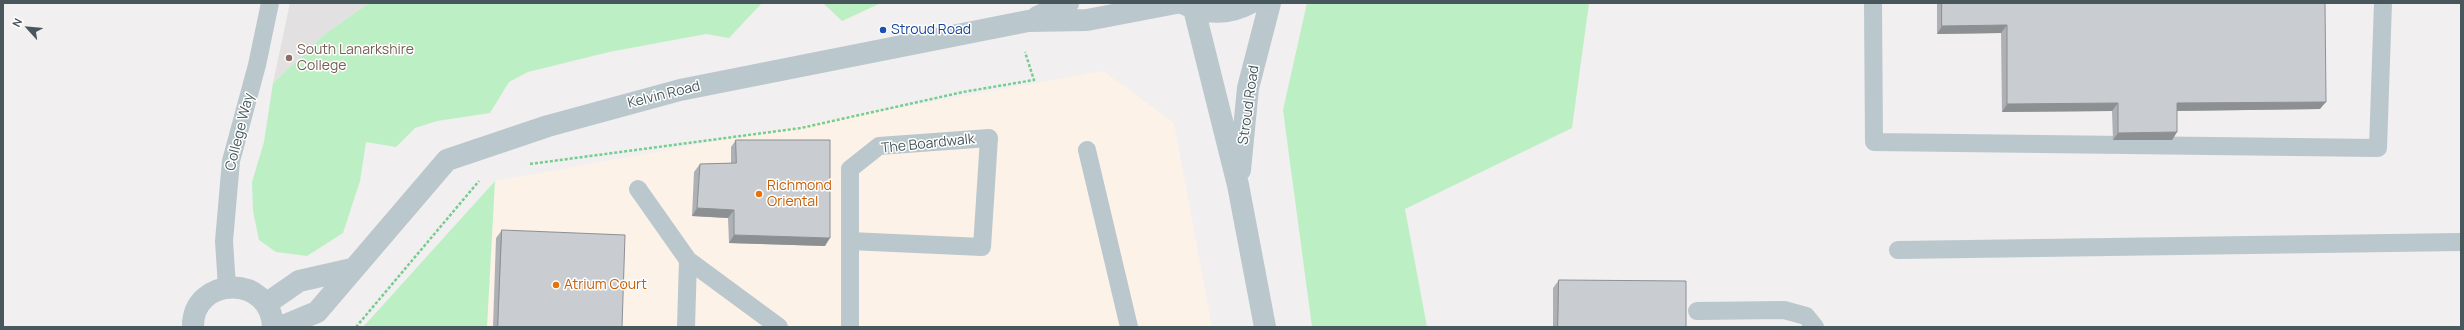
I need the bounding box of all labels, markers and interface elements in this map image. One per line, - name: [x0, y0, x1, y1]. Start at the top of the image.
- north arrow: [8, 8, 48, 48]
- text: N: [8, 15, 25, 29]
- place label: Stroud Road: [891, 22, 971, 38]
- marker: Stroud Road: [878, 25, 888, 35]
- place label: South Lanarkshire College: [297, 42, 414, 74]
- marker: South Lanarkshire College: [284, 53, 294, 63]
- street label: Stroud Road: [1235, 64, 1263, 146]
- street label: Kelvin Road: [626, 78, 702, 112]
- street label: College Way: [222, 91, 258, 173]
- street label: The Boardwalk: [880, 131, 976, 157]
- place label: Richmond Oriental: [767, 178, 832, 210]
- marker: Richmond Oriental: [754, 189, 764, 199]
- place label: Atrium Court: [564, 277, 647, 293]
- marker: Atrium Court: [551, 280, 561, 290]

